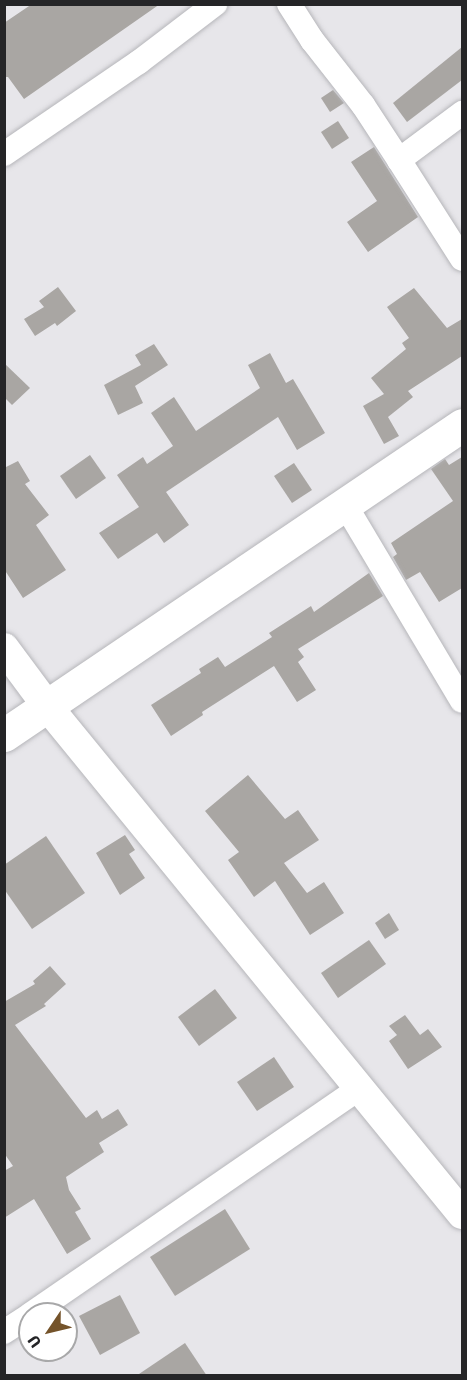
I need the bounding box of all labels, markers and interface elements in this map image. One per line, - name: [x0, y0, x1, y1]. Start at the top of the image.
- north arrow: [18, 1302, 78, 1362]
- text: U: [24, 1331, 46, 1351]

